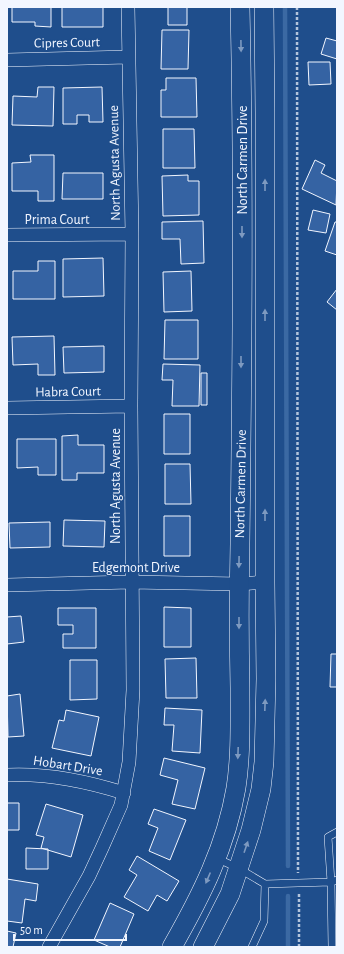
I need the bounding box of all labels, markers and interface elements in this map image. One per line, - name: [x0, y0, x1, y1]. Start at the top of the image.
- street label: Cipres Court: [34, 35, 101, 51]
- one-way arrow: [238, 40, 244, 53]
- street label: North Agusta Avenue: [107, 105, 123, 221]
- street label: North Carmen Drive: [236, 105, 250, 215]
- one-way arrow: [262, 178, 268, 191]
- street label: Prima Court: [25, 213, 90, 227]
- one-way arrow: [239, 226, 245, 239]
- one-way arrow: [262, 308, 268, 321]
- one-way arrow: [238, 356, 244, 369]
- street label: Habra Court: [35, 384, 102, 400]
- street label: North Agusta Avenue: [109, 428, 123, 544]
- street label: North Carmen Drive: [233, 429, 249, 539]
- one-way arrow: [262, 508, 268, 521]
- one-way arrow: [236, 556, 243, 568]
- street label: Edgemont Drive: [92, 561, 180, 575]
- one-way arrow: [236, 617, 242, 630]
- one-way arrow: [262, 699, 269, 711]
- one-way arrow: [235, 747, 242, 759]
- street label: Hobart Drive: [32, 754, 104, 778]
- one-way arrow: [243, 841, 249, 853]
- one-way arrow: [205, 872, 211, 884]
- scale bar: [14, 916, 126, 942]
- text: 50 m: [20, 924, 43, 936]

